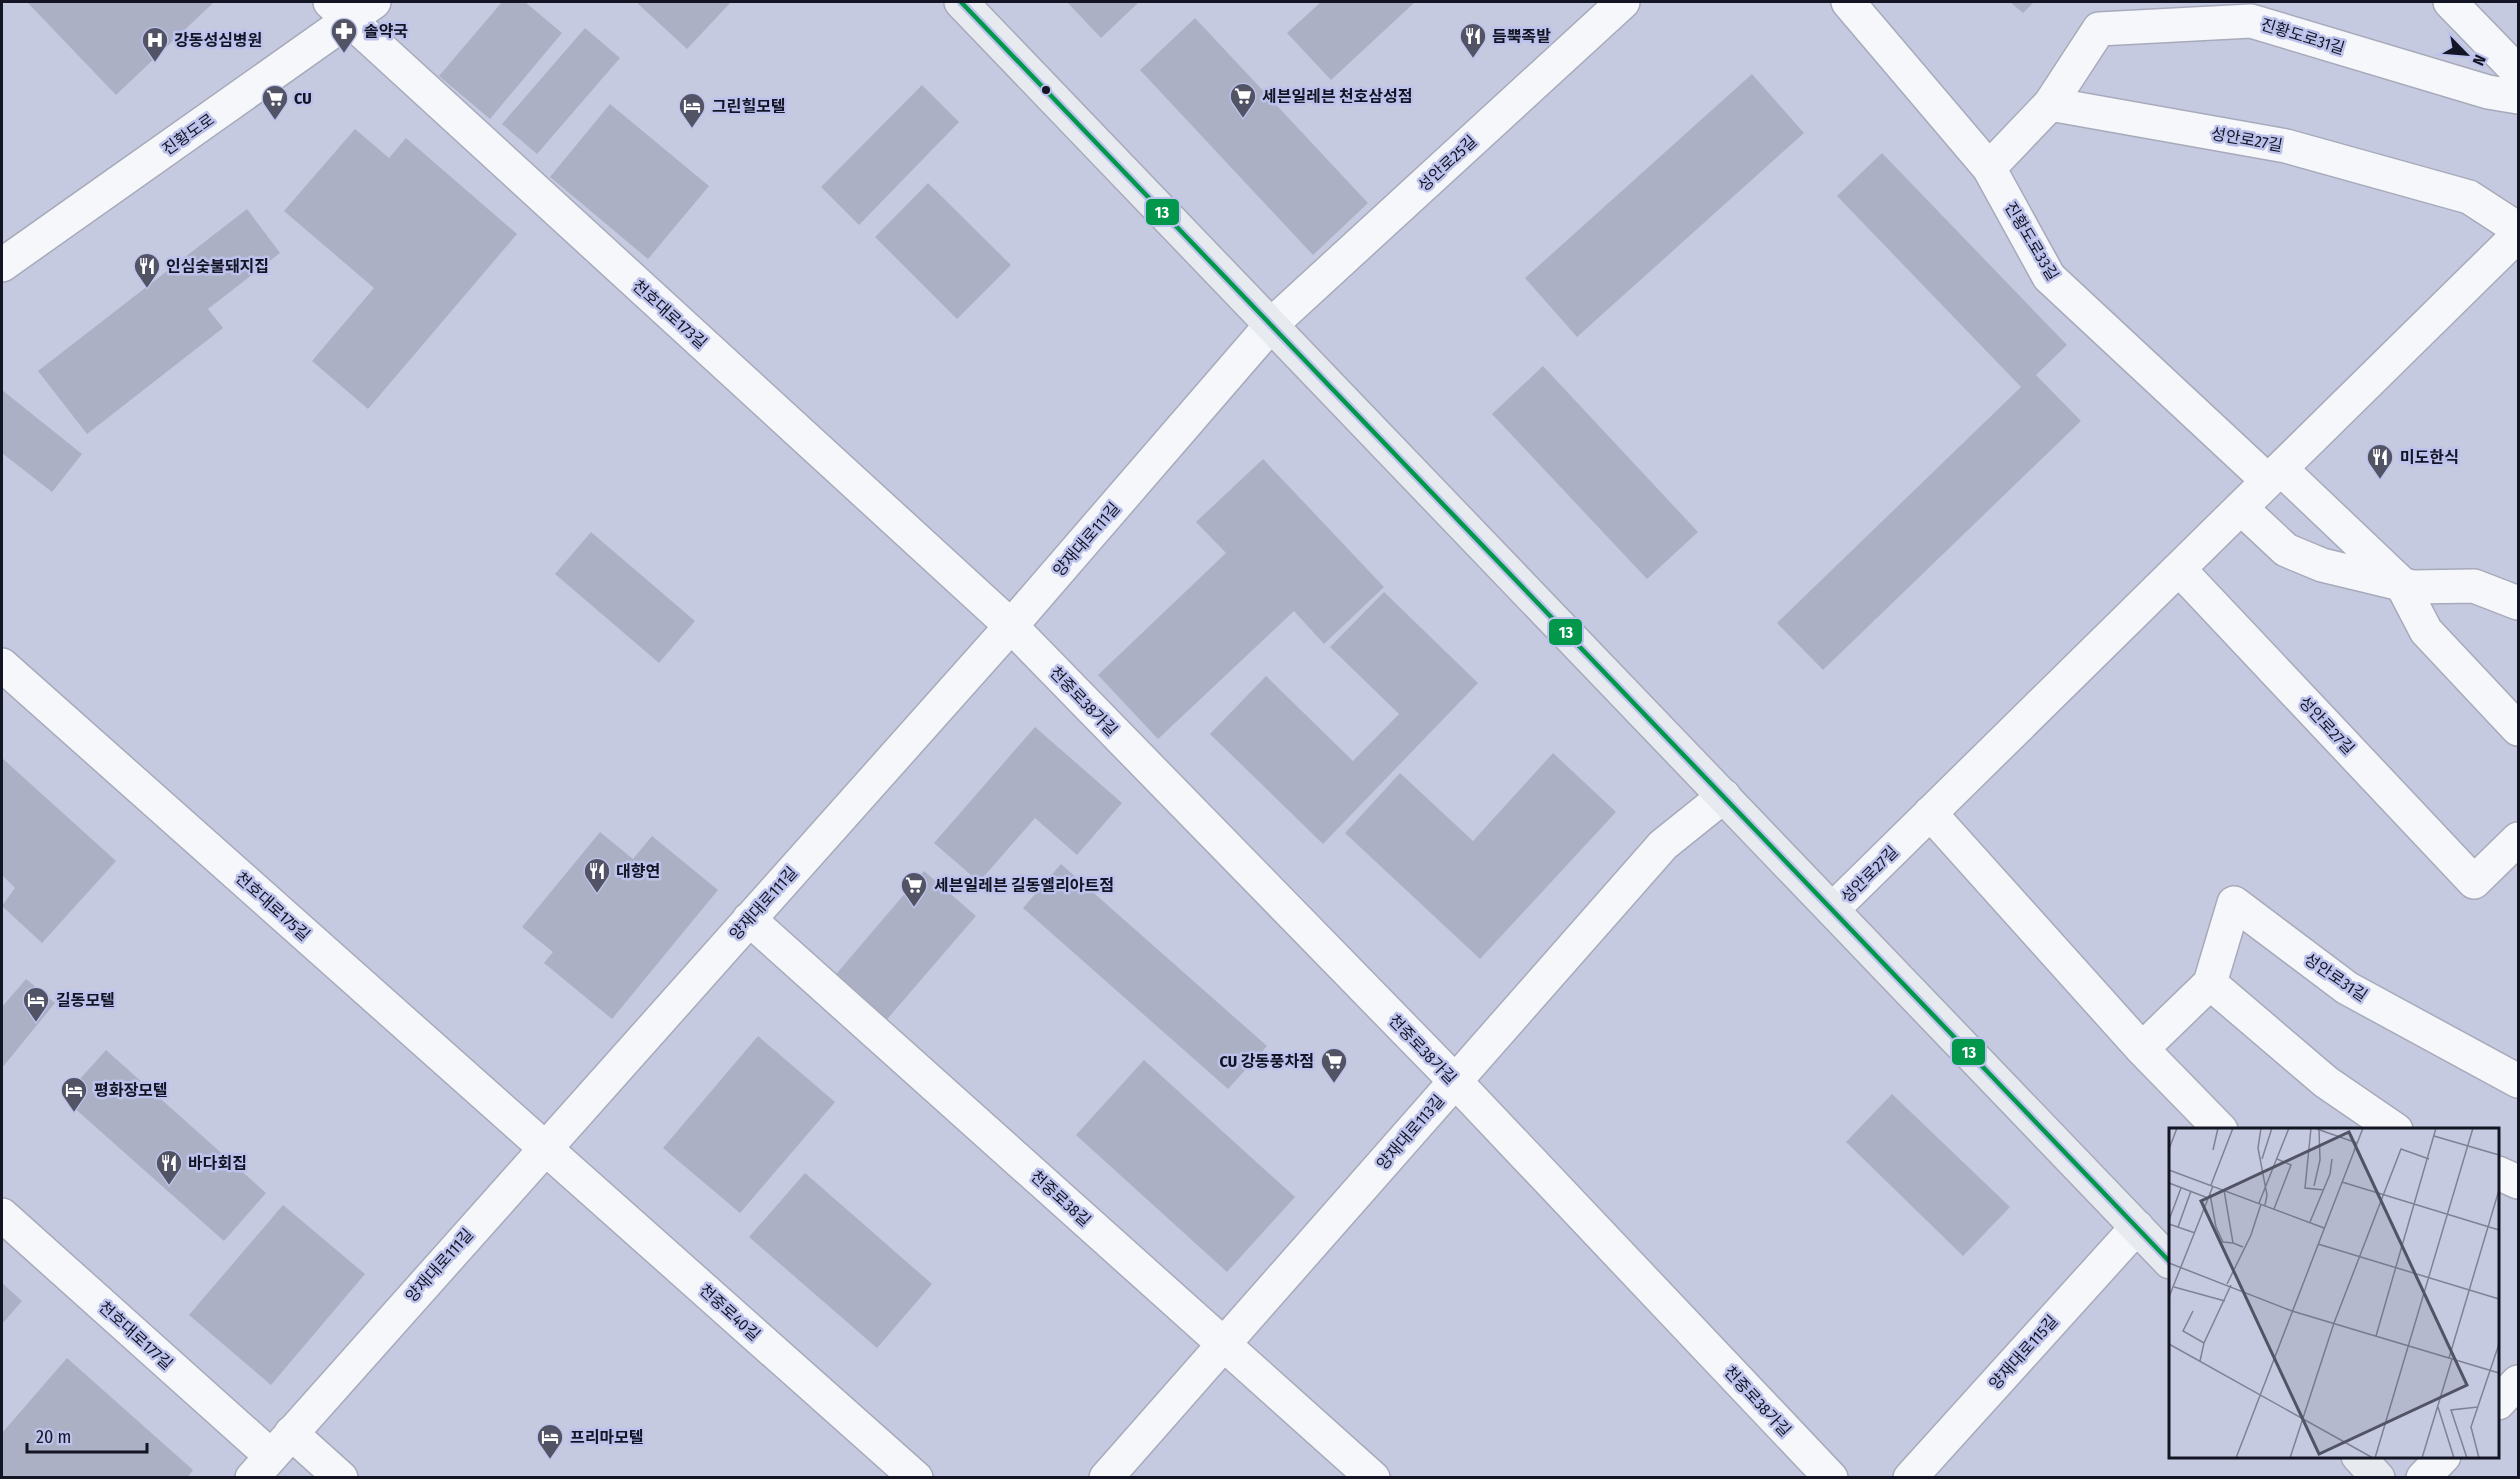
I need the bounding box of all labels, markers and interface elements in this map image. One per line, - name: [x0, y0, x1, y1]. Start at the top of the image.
- street label: 진황도로31길: [2259, 15, 2347, 58]
- pharmacy icon: 솔약국: [329, 16, 359, 54]
- restaurant icon: 듬뿍족발: [1458, 21, 1488, 59]
- place label: 솔약국: [364, 22, 408, 41]
- north arrow: [2436, 24, 2496, 84]
- hospital icon: 강동성심병원: [140, 25, 170, 63]
- place label: 듬뿍족발: [1492, 27, 1551, 46]
- place label: 강동성심병원: [174, 31, 262, 50]
- text: N: [2469, 52, 2490, 68]
- supermarket icon: 세븐일레븐 천호삼성점: [1228, 81, 1258, 119]
- supermarket icon: CU: [260, 83, 290, 121]
- unlabelled marker: [1040, 84, 1052, 96]
- place label: 세븐일레븐 천호삼성점: [1262, 87, 1413, 106]
- place label: CU: [294, 89, 312, 108]
- hotel icon: 그린힐모텔: [677, 91, 707, 129]
- place label: 그린힐모텔: [712, 97, 786, 116]
- street label: 진황도로: [159, 110, 218, 159]
- street label: 성안로27길: [2210, 124, 2284, 155]
- street label: 성안로25길: [1414, 131, 1481, 195]
- line badge: 13: [1145, 198, 1180, 226]
- street label: 진황도로33길: [2001, 199, 2062, 284]
- text: 13: [1155, 203, 1170, 222]
- restaurant icon: 인심숯불돼지집: [132, 251, 162, 289]
- place label: 인심숯불돼지집: [166, 257, 269, 276]
- street label: 천호대로173길: [629, 276, 711, 353]
- restaurant icon: 미도한식: [2365, 442, 2395, 480]
- place label: 미도한식: [2400, 448, 2459, 467]
- street label: 양재대로111길: [1049, 498, 1124, 580]
- line badge: 13: [1548, 618, 1583, 646]
- text: 13: [1559, 623, 1574, 642]
- street label: 천중로38가길: [1046, 663, 1121, 740]
- street label: 성안로27길: [2295, 692, 2358, 758]
- street label: 성안로27길: [1837, 842, 1902, 907]
- restaurant icon: 대향연: [582, 856, 612, 894]
- place label: 대향연: [616, 862, 660, 881]
- street label: 양재대로111길: [726, 863, 801, 944]
- street label: 천호대로175길: [232, 868, 314, 945]
- supermarket icon: 세븐일레븐 길동엘리아트점: [899, 870, 929, 908]
- place label: 세븐일레븐 길동엘리아트점: [934, 876, 1114, 895]
- street label: 성안로31길: [2301, 949, 2371, 1005]
- hotel icon: 길동모텔: [21, 985, 51, 1023]
- place label: 길동모텔: [56, 991, 115, 1010]
- street label: 천중로38가길: [1385, 1011, 1460, 1088]
- line badge: 13: [1951, 1038, 1986, 1066]
- text: 13: [1962, 1043, 1977, 1062]
- supermarket icon: CU 강동풍차점: [1319, 1046, 1349, 1084]
- place label: CU 강동풍차점: [1219, 1052, 1314, 1071]
- hotel icon: 평화장모텔: [59, 1075, 89, 1113]
- place label: 평화장모텔: [94, 1081, 168, 1100]
- street label: 양재대로113길: [1373, 1091, 1448, 1174]
- inset map: [2169, 1128, 2499, 1458]
- restaurant icon: 바다회집: [154, 1148, 184, 1186]
- place label: 바다회집: [188, 1154, 247, 1173]
- street label: 천중로38길: [1027, 1167, 1095, 1230]
- street label: 양재대로111길: [402, 1225, 477, 1306]
- street label: 천중로40길: [695, 1280, 764, 1345]
- street label: 천호대로177길: [95, 1297, 177, 1373]
- street label: 양재대로115길: [1985, 1311, 2062, 1393]
- street label: 천중로38가길: [1720, 1362, 1795, 1440]
- scale bar: [27, 1416, 147, 1454]
- hotel icon: 프리마모텔: [535, 1422, 565, 1460]
- text: 20 m: [36, 1426, 71, 1448]
- place label: 프리마모텔: [570, 1428, 644, 1447]

